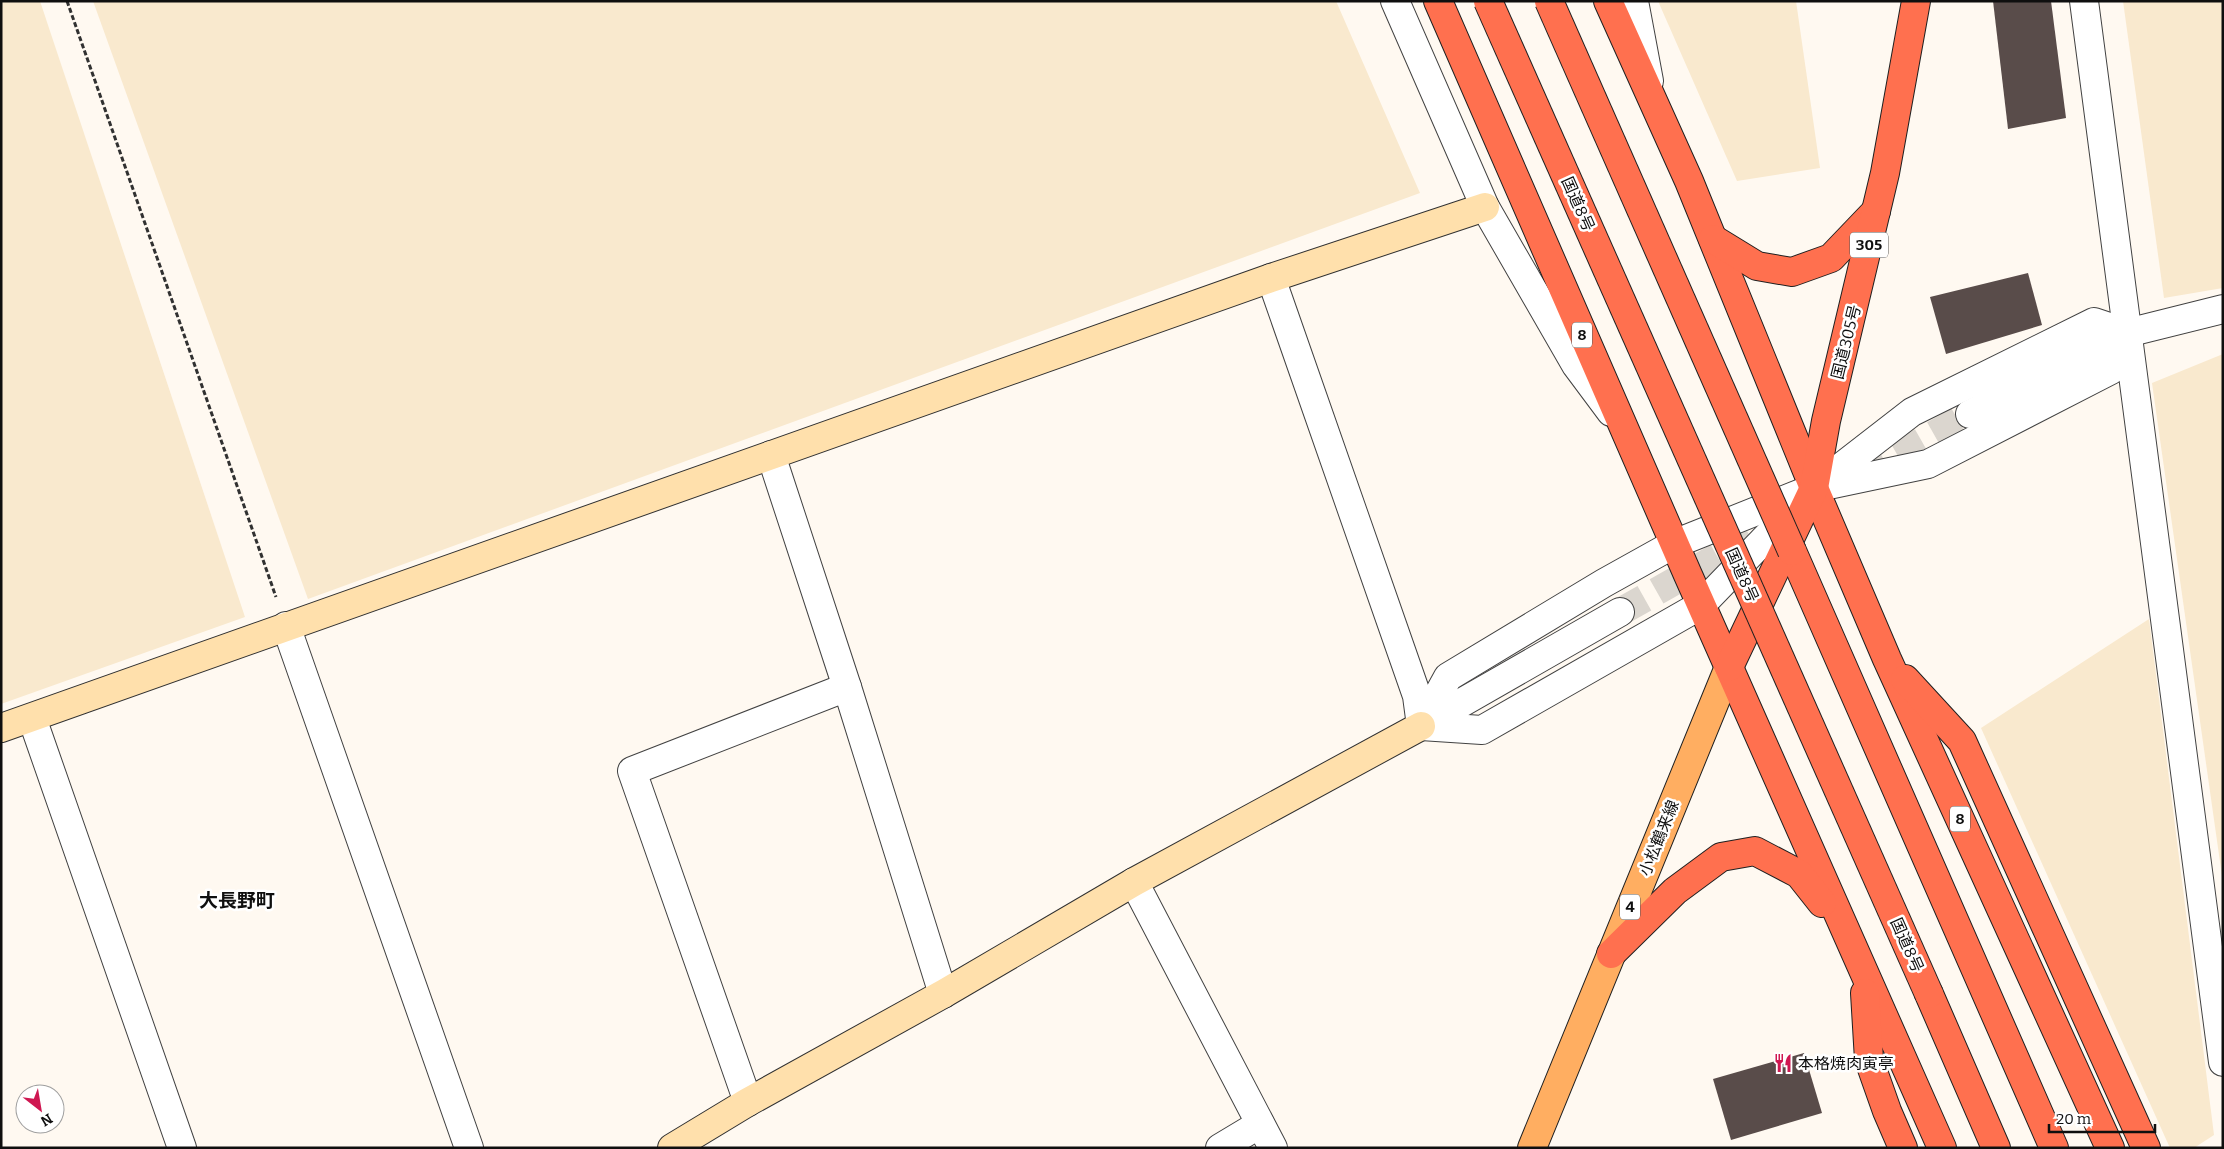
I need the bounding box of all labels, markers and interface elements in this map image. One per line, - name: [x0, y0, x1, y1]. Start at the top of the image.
- street label: 国道8号: [1558, 174, 1598, 234]
- road number: 305: [1850, 232, 1888, 258]
- street label: 国道305号: [1828, 303, 1864, 381]
- road number: 8: [1572, 322, 1592, 348]
- street label: 国道8号: [1722, 545, 1762, 605]
- street label: 小松鶴来線: [1635, 797, 1683, 879]
- road number: 8: [1950, 806, 1970, 832]
- district label: 大長野町: [199, 889, 275, 912]
- road number: 4: [1620, 894, 1640, 920]
- street label: 国道8号: [1887, 915, 1927, 975]
- restaurant icon: 本格焼肉寅亭: [1772, 1052, 1794, 1074]
- place label: 本格焼肉寅亭: [1798, 1054, 1894, 1073]
- north arrow: [15, 1084, 65, 1134]
- scale bar: [2049, 1102, 2155, 1134]
- text: N: [37, 1110, 55, 1130]
- text: 20 m: [2056, 1110, 2092, 1128]

